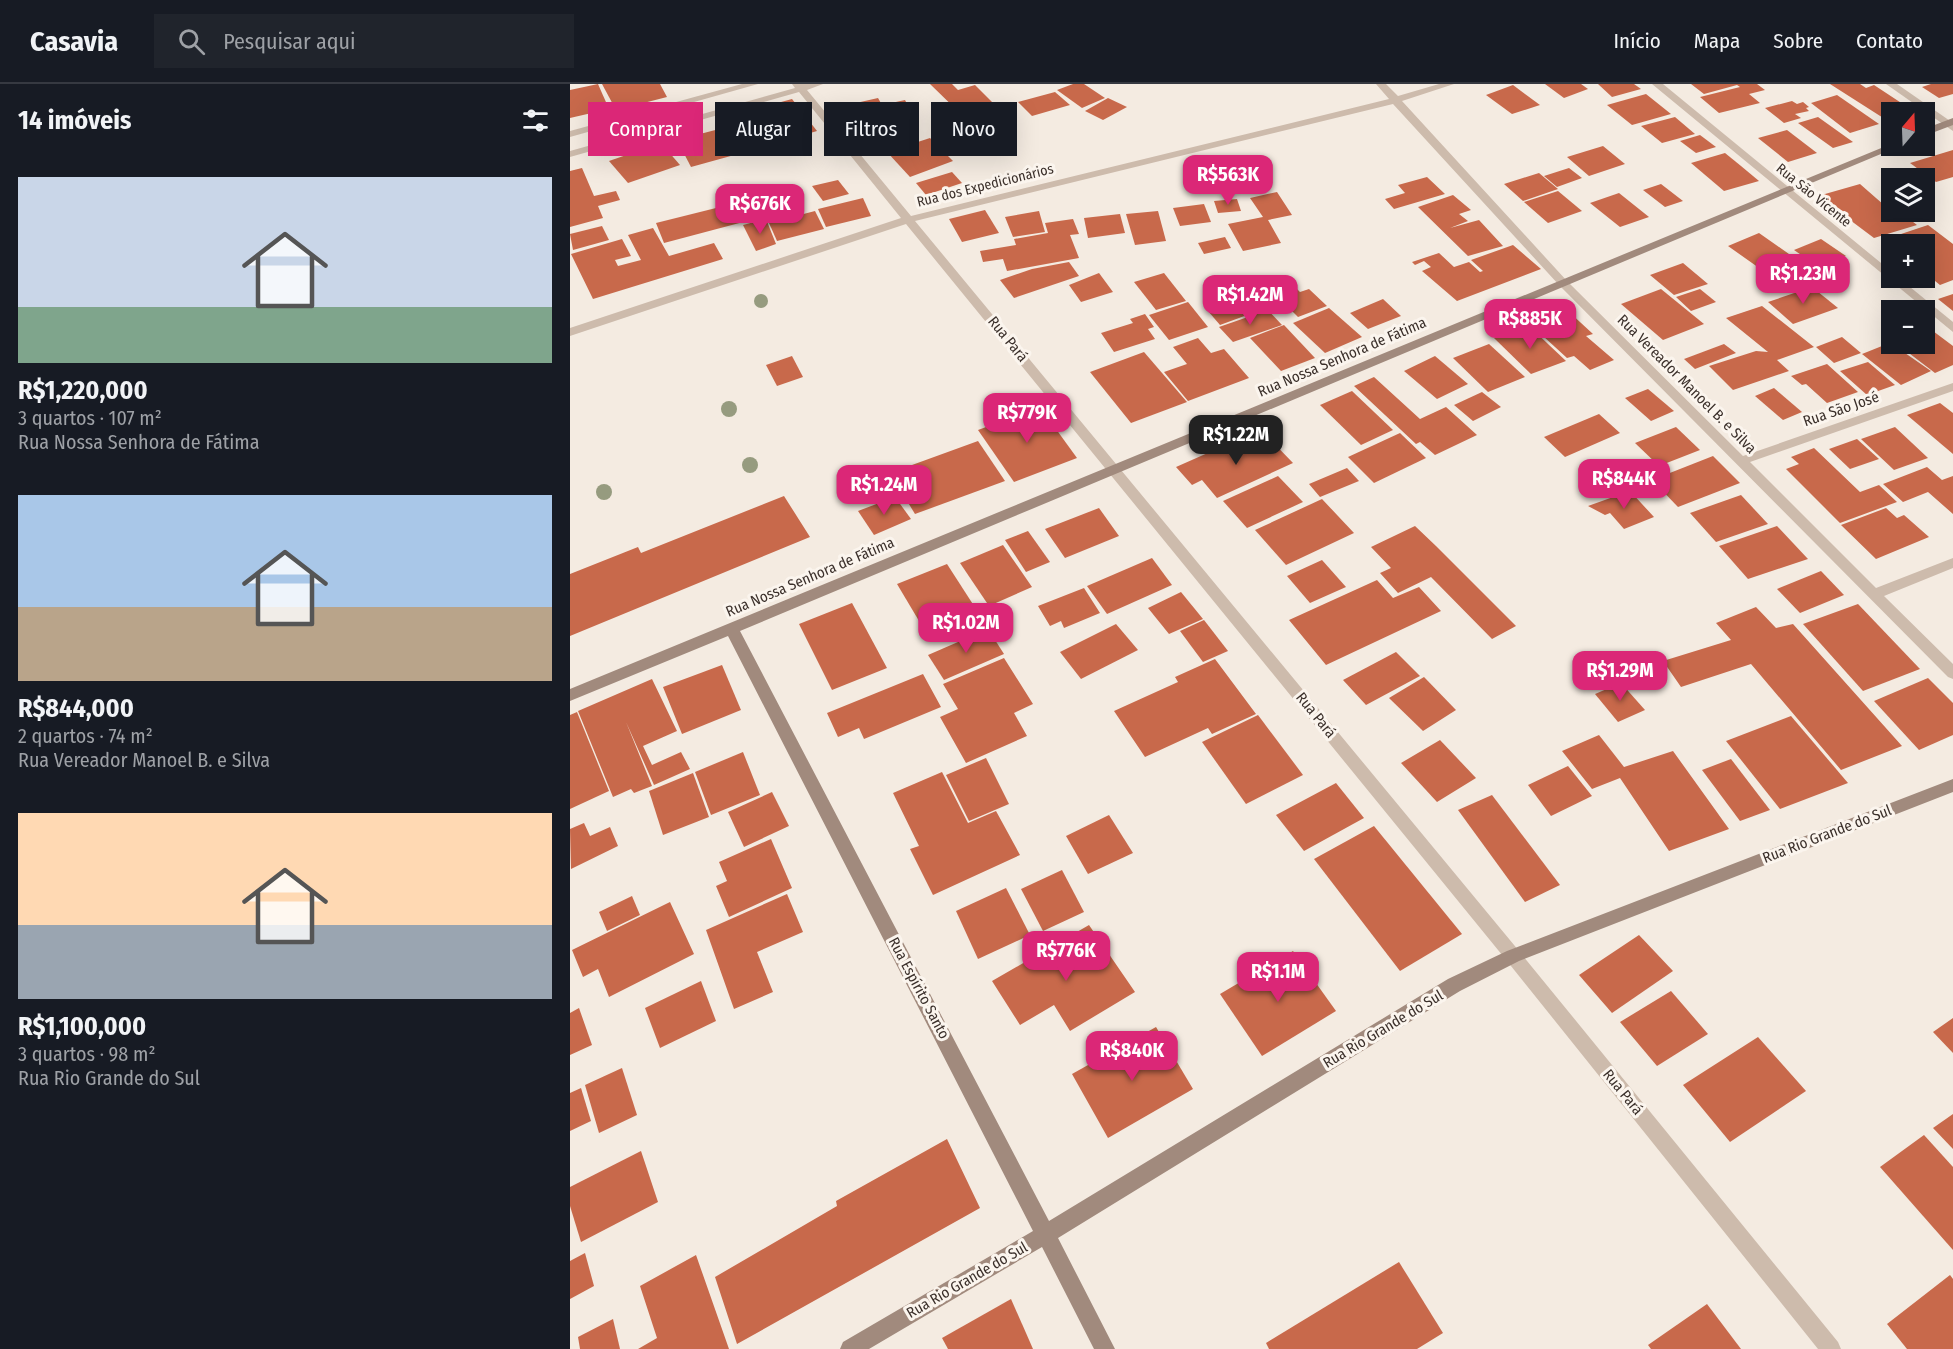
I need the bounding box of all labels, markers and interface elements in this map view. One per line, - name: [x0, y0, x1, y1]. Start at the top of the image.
- search box: [154, 14, 574, 68]
- text: Casavia: [30, 25, 118, 58]
- icon: search: [175, 25, 208, 58]
- text: Pesquisar aqui: [223, 28, 356, 55]
- text: Início: [1614, 28, 1661, 54]
- text: Mapa: [1694, 28, 1740, 54]
- text: Sobre: [1773, 28, 1823, 54]
- text: Contato: [1856, 28, 1923, 54]
- chip: Comprar: [588, 102, 703, 156]
- chip: Alugar: [715, 102, 812, 156]
- chip: Filtros: [824, 102, 919, 156]
- chip: Novo: [931, 102, 1017, 156]
- north arrow: [1881, 102, 1935, 156]
- map controls: [1881, 102, 1935, 354]
- icon: filters: [519, 104, 552, 137]
- text: 14 imóveis: [18, 105, 131, 136]
- pin: R$563K: [1179, 155, 1277, 206]
- street label: Rua dos Expedicionários: [915, 160, 1055, 211]
- street label: Rua São Vicente: [1773, 160, 1855, 231]
- text: R$563K: [1197, 162, 1259, 186]
- button: layers: [1881, 168, 1935, 222]
- pin: R$676K: [711, 184, 809, 235]
- text: R$676K: [729, 191, 791, 215]
- icon: home: [231, 216, 339, 324]
- button: +: [1881, 234, 1935, 288]
- pin: R$1.23M: [1748, 254, 1858, 305]
- text: R$1.23M: [1770, 261, 1836, 285]
- pin: R$1.42M: [1195, 275, 1305, 326]
- text: R$1.42M: [1217, 282, 1283, 306]
- pin: R$885K: [1481, 299, 1579, 350]
- button: −: [1881, 300, 1935, 354]
- text: R$885K: [1498, 306, 1562, 330]
- street label: Rua Vereador Manoel B. e Silva: [1614, 311, 1760, 457]
- street label: Rua Pará: [984, 313, 1032, 365]
- street label: Rua Nossa Senhora de Fátima: [1255, 313, 1429, 401]
- text: R$1,220,000: [18, 375, 148, 406]
- street label: Rua São José: [1801, 388, 1881, 430]
- pin: R$779K: [978, 393, 1076, 444]
- text: R$779K: [997, 400, 1057, 424]
- text: 3 quartos · 107 m²: [18, 406, 162, 430]
- pin: R$1.22M: [1181, 415, 1291, 466]
- text: R$1.22M: [1203, 422, 1269, 446]
- text: Rua Nossa Senhora de Fátima: [18, 430, 259, 454]
- pin: R$844K: [1575, 459, 1673, 510]
- pin: R$1.24M: [829, 465, 939, 516]
- text: R$844K: [1592, 466, 1656, 490]
- text: R$1.24M: [851, 472, 917, 496]
- street label: Rua Nossa Senhora de Fátima: [723, 533, 897, 621]
- icon: home: [231, 534, 339, 642]
- pin: R$1.02M: [911, 603, 1021, 654]
- text: R$1.02M: [932, 610, 1000, 634]
- pin: R$1.29M: [1565, 651, 1675, 702]
- text: R$1.29M: [1586, 658, 1654, 682]
- street label: Rua Pará: [1292, 689, 1340, 741]
- text: R$844,000: [18, 693, 134, 724]
- text: 2 quartos · 74 m²: [18, 724, 153, 748]
- text: Rua Vereador Manoel B. e Silva: [18, 748, 270, 772]
- street label: Rua Rio Grande do Sul: [1760, 801, 1894, 867]
- icon: home: [231, 852, 339, 960]
- pin: R$776K: [1017, 931, 1115, 982]
- street label: Rua Espírito Santo: [885, 934, 953, 1042]
- text: R$776K: [1036, 938, 1096, 962]
- pin: R$1.1M: [1229, 952, 1327, 1003]
- text: R$1.1M: [1251, 959, 1305, 983]
- street label: Rua Rio Grande do Sul: [1320, 986, 1446, 1072]
- text: R$1,100,000: [18, 1011, 146, 1042]
- pin: R$840K: [1083, 1031, 1181, 1082]
- text: R$840K: [1100, 1038, 1164, 1062]
- text: 3 quartos · 98 m²: [18, 1042, 156, 1066]
- text: Rua Rio Grande do Sul: [18, 1066, 200, 1090]
- street label: Rua Pará: [1599, 1066, 1647, 1118]
- street label: Rua Rio Grande do Sul: [903, 1238, 1031, 1322]

